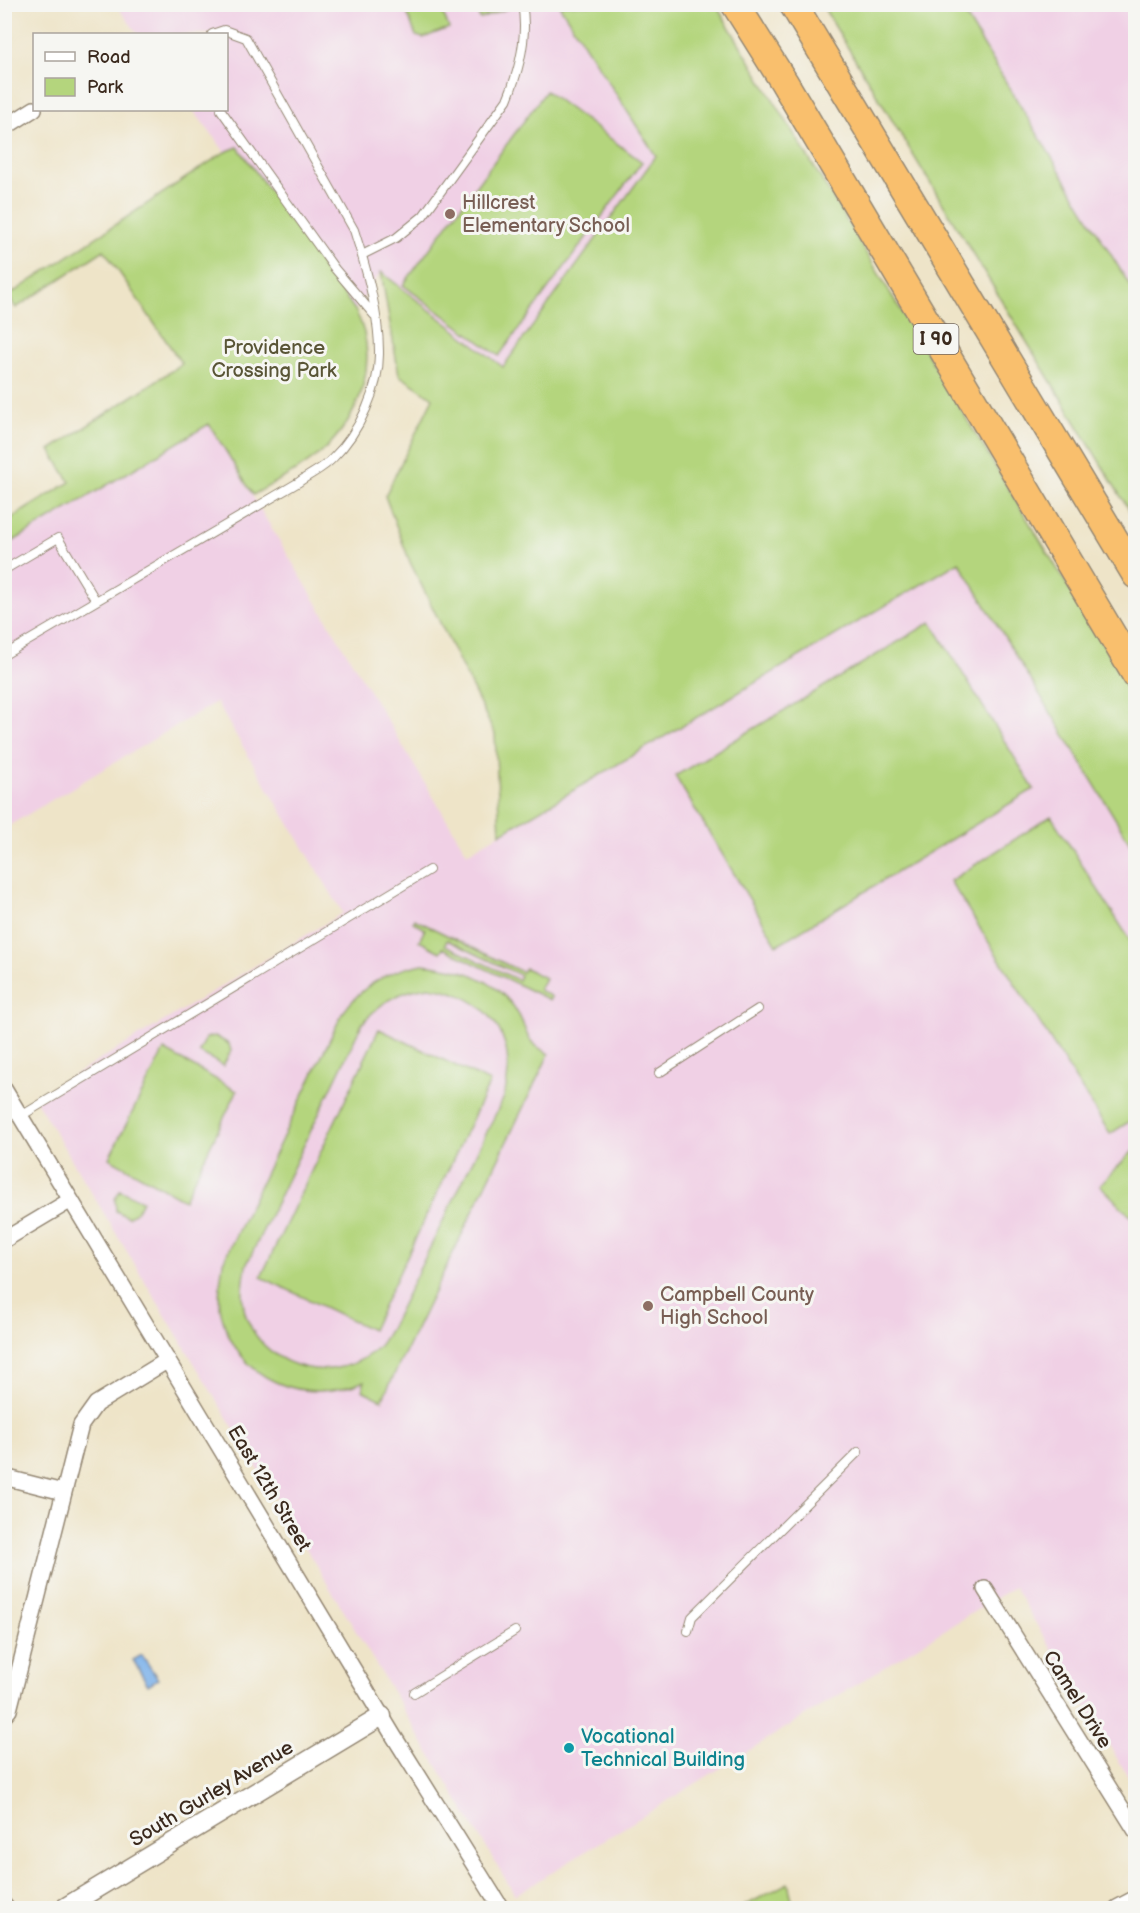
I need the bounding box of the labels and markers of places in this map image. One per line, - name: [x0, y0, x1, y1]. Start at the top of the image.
- place label: Hillcrest Elementary School: [462, 191, 630, 238]
- marker: Hillcrest Elementary School: [443, 207, 457, 221]
- place label: Campbell County High School: [660, 1283, 814, 1330]
- marker: Campbell County High School: [641, 1299, 655, 1313]
- place label: Vocational Technical Building: [581, 1725, 745, 1772]
- marker: Vocational Technical Building: [562, 1741, 576, 1755]

